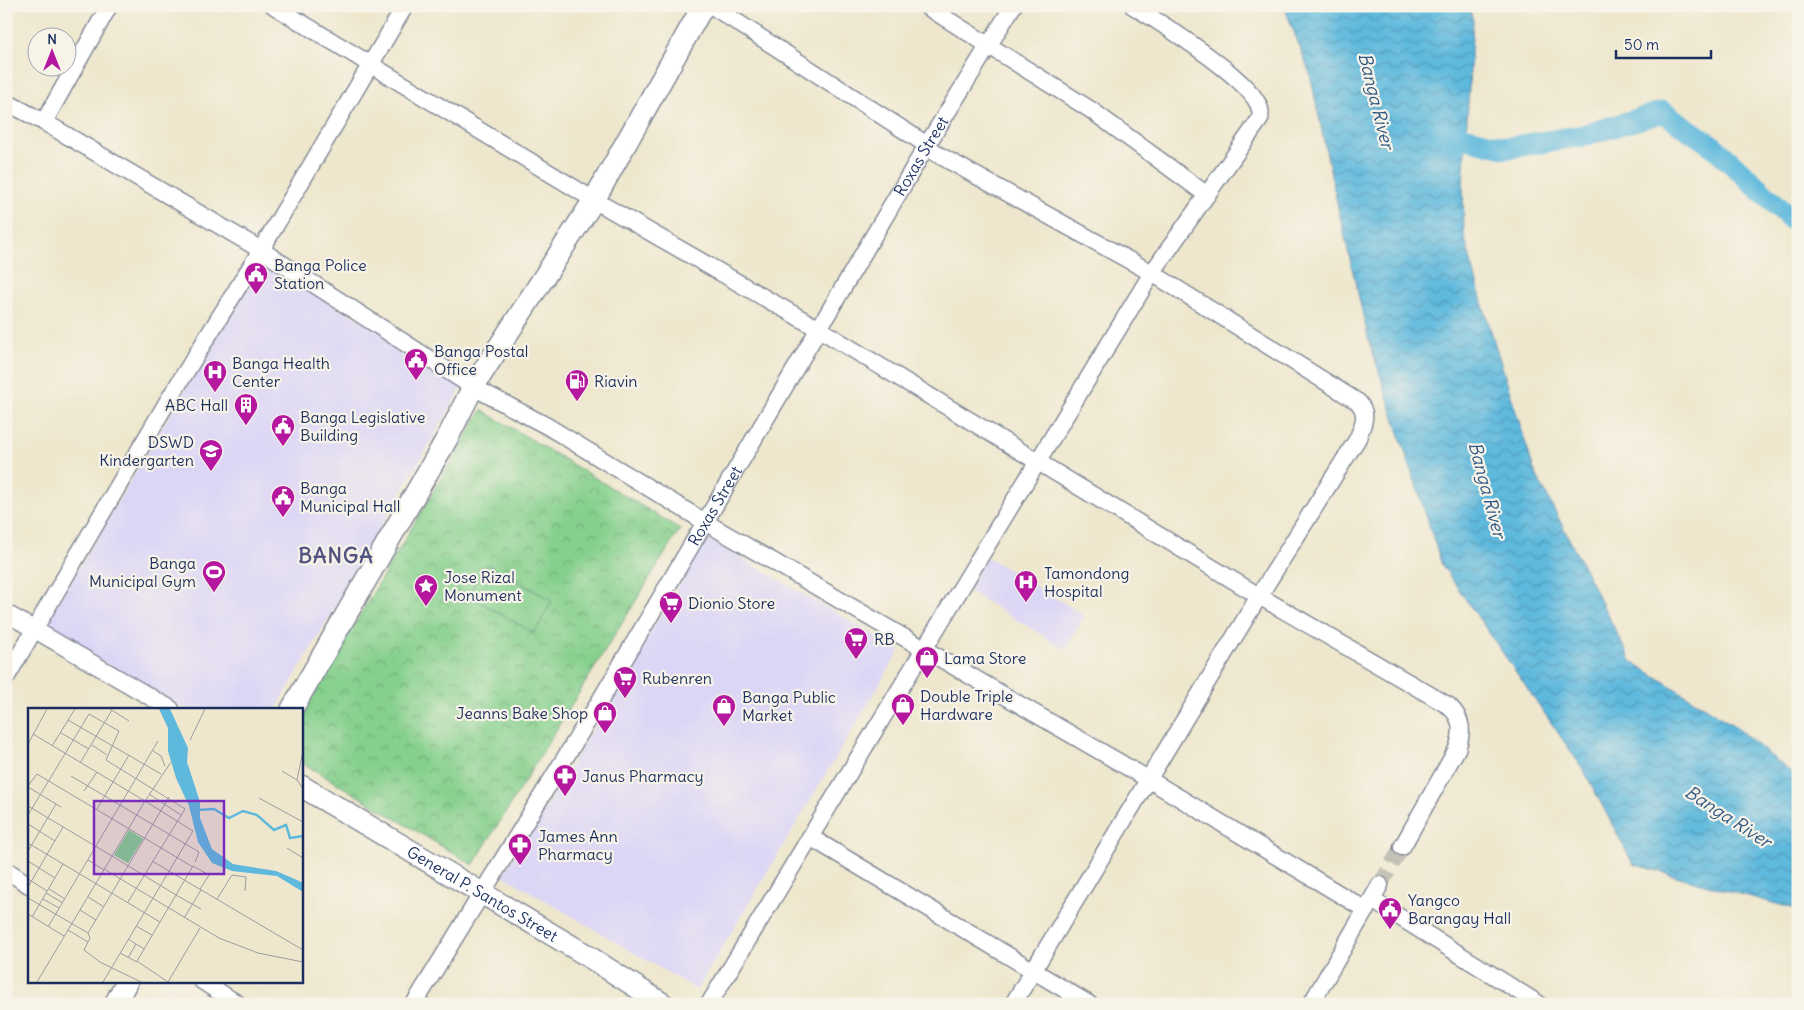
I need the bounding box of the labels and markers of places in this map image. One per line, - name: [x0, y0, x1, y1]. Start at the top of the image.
- place label: Banga Police Station: [274, 255, 367, 293]
- public building icon: Banga Police Station: [243, 261, 269, 295]
- place label: Banga Postal Office: [434, 341, 528, 379]
- public building icon: Banga Postal Office: [403, 347, 429, 381]
- place label: Banga Health Center: [232, 353, 330, 391]
- hospital icon: Banga Health Center: [202, 359, 228, 393]
- fuel station icon: Riavin: [564, 368, 590, 402]
- place label: Riavin: [594, 371, 638, 391]
- building icon: ABC Hall: [233, 392, 259, 426]
- place label: ABC Hall: [165, 395, 228, 415]
- place label: Banga Legislative Building: [300, 407, 425, 445]
- public building icon: Banga Legislative Building: [270, 413, 296, 447]
- place label: DSWD Kindergarten: [99, 432, 194, 470]
- school or university icon: DSWD Kindergarten: [198, 438, 224, 472]
- place label: Banga Municipal Hall: [300, 478, 400, 516]
- public building icon: Banga Municipal Hall: [270, 484, 296, 518]
- place label: Banga Municipal Gym: [89, 553, 196, 591]
- sports icon: Banga Municipal Gym: [201, 559, 227, 593]
- place label: Tamondong Hospital: [1044, 563, 1129, 601]
- place label: Jose Rizal Monument: [444, 567, 522, 605]
- hospital icon: Tamondong Hospital: [1013, 569, 1039, 603]
- place icon: Jose Rizal Monument: [413, 573, 439, 607]
- supermarket icon: Dionio Store: [658, 590, 684, 624]
- place label: Dionio Store: [688, 593, 775, 613]
- supermarket icon: RB: [843, 626, 869, 660]
- place label: RB: [874, 629, 895, 649]
- shop icon: Lama Store: [914, 645, 940, 679]
- place label: Lama Store: [944, 648, 1026, 668]
- supermarket icon: Rubenren: [612, 665, 638, 699]
- place label: Rubenren: [642, 668, 712, 688]
- place label: Double Triple Hardware: [920, 686, 1013, 724]
- place label: Banga Public Market: [742, 687, 836, 725]
- shop icon: Double Triple Hardware: [890, 692, 916, 726]
- shop icon: Banga Public Market: [711, 693, 737, 727]
- shop icon: Jeanns Bake Shop: [592, 700, 618, 734]
- place label: Jeanns Bake Shop: [456, 703, 588, 723]
- pharmacy icon: Janus Pharmacy: [552, 763, 578, 797]
- place label: Janus Pharmacy: [582, 766, 704, 786]
- place label: James Ann Pharmacy: [538, 826, 618, 864]
- pharmacy icon: James Ann Pharmacy: [507, 832, 533, 866]
- place label: Yangco Barangay Hall: [1408, 890, 1511, 928]
- public building icon: Yangco Barangay Hall: [1377, 896, 1403, 930]

